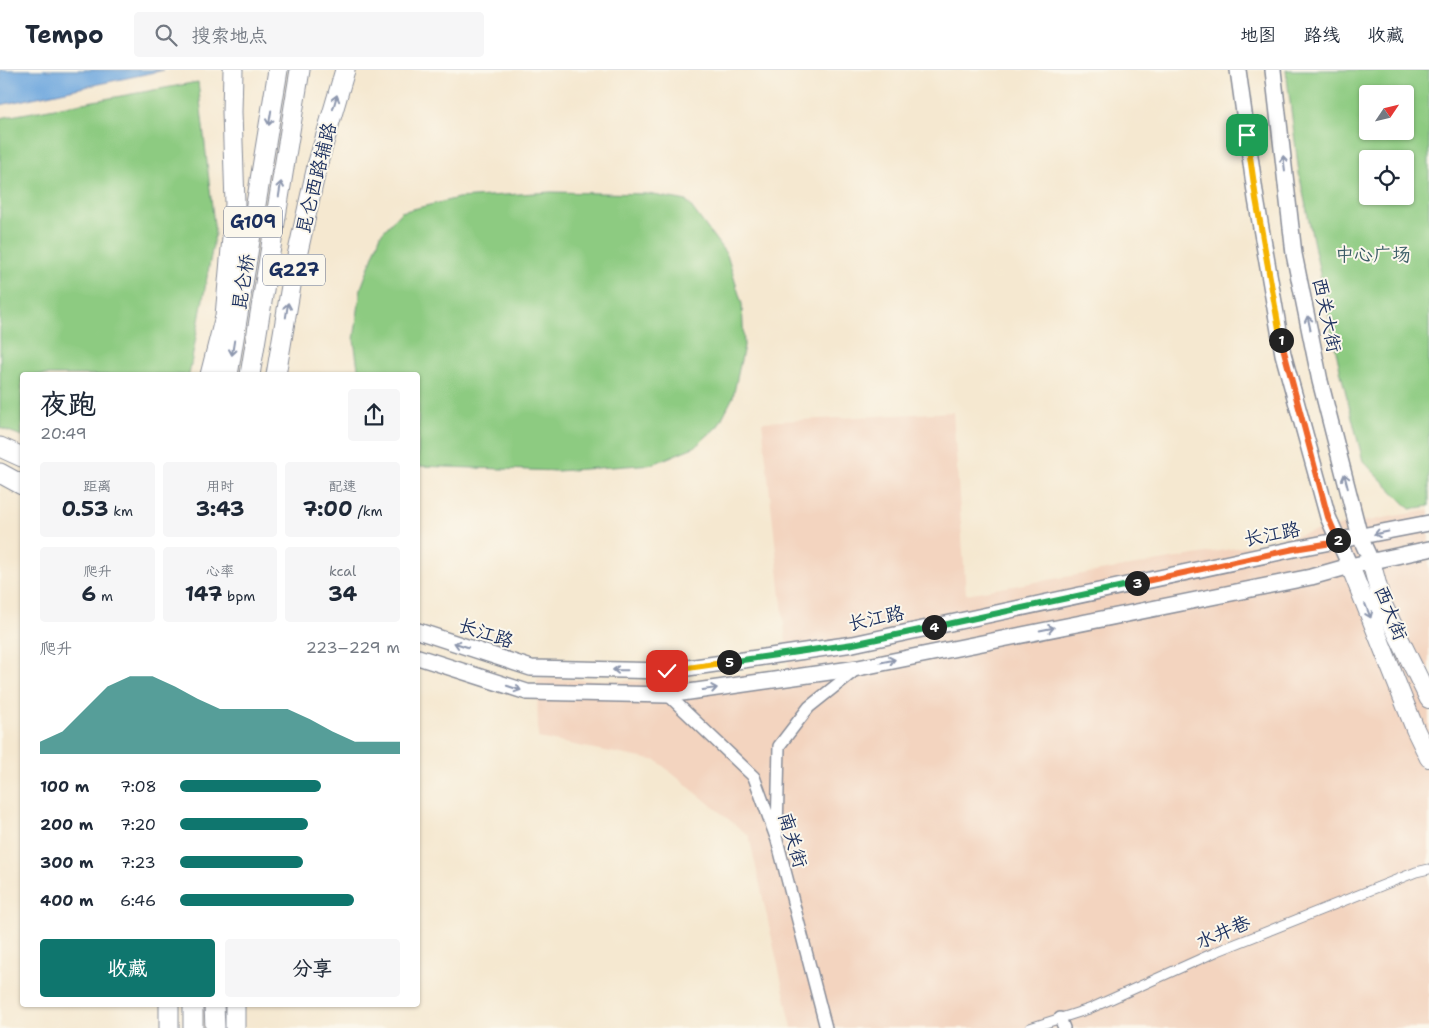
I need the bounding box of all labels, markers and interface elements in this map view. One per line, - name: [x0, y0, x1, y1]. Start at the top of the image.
- search box: [134, 12, 484, 57]
- text: Tempo: [25, 19, 104, 51]
- icon: search: [152, 21, 180, 49]
- text: 搜索地点: [192, 23, 268, 48]
- text: 地图: [1240, 23, 1276, 47]
- text: 路线: [1304, 23, 1340, 47]
- text: 收藏: [1368, 23, 1404, 47]
- north arrow: [1359, 85, 1414, 140]
- map controls: [1359, 85, 1414, 205]
- one-way arrow: [331, 95, 341, 111]
- one-way arrow: [265, 110, 275, 126]
- pin: [1226, 114, 1268, 156]
- street label: 昆仑西路辅路: [290, 120, 342, 236]
- icon: arrive: [1233, 121, 1261, 149]
- button: locate: [1359, 150, 1414, 205]
- one-way arrow: [1279, 155, 1289, 171]
- one-way arrow: [276, 181, 286, 197]
- road number: G109: [224, 206, 282, 238]
- park label: 中心广场: [1335, 242, 1411, 267]
- street label: 昆仑桥: [226, 252, 260, 312]
- road number: G227: [263, 254, 325, 286]
- street label: 西关大街: [1307, 275, 1347, 355]
- one-way arrow: [282, 302, 292, 318]
- one-way arrow: [1303, 316, 1313, 332]
- pin: 1: [1268, 328, 1294, 352]
- text: 1: [1278, 331, 1285, 349]
- one-way arrow: [227, 339, 237, 355]
- text: 夜跑: [40, 385, 96, 423]
- button: share: [348, 389, 400, 441]
- text: 20:49: [40, 423, 87, 444]
- one-way arrow: [1341, 474, 1350, 490]
- text: 距离: [83, 477, 111, 495]
- text: 用时: [206, 477, 234, 495]
- text: 配速: [329, 477, 357, 495]
- text: 0.53: [62, 495, 109, 523]
- text: 3:43: [196, 495, 244, 523]
- text: 7:00: [303, 495, 353, 523]
- text: km: [109, 502, 133, 520]
- text: /km: [353, 502, 382, 520]
- street label: 长江路: [1242, 516, 1302, 552]
- pin: 2: [1326, 528, 1350, 552]
- one-way arrow: [1374, 528, 1390, 538]
- text: 2: [1334, 531, 1343, 549]
- text: 爬升: [83, 562, 111, 580]
- text: 心率: [206, 562, 234, 580]
- text: kcal: [329, 562, 356, 580]
- pin: 3: [1124, 570, 1150, 596]
- text: 3: [1133, 574, 1142, 592]
- text: 6: [82, 580, 96, 608]
- text: 147: [185, 580, 222, 608]
- text: 34: [328, 580, 357, 608]
- street label: 西大街: [1369, 582, 1413, 644]
- text: m: [96, 587, 113, 605]
- text: bpm: [222, 587, 255, 605]
- street label: 长江路: [846, 600, 906, 636]
- one-way arrow: [1363, 603, 1373, 618]
- street label: 长江路: [455, 612, 517, 654]
- pin: 4: [922, 614, 946, 640]
- text: 4: [930, 618, 939, 636]
- one-way arrow: [1039, 623, 1055, 633]
- text: 223–229 m: [306, 637, 400, 658]
- text: 爬升: [40, 638, 72, 659]
- one-way arrow: [453, 640, 469, 650]
- pin: [646, 650, 688, 692]
- pin: 5: [716, 650, 742, 674]
- text: 5: [725, 653, 734, 671]
- one-way arrow: [880, 656, 896, 665]
- icon: check: [653, 657, 681, 685]
- one-way arrow: [612, 665, 628, 675]
- one-way arrow: [505, 684, 521, 693]
- one-way arrow: [702, 684, 718, 694]
- text: 100 m: [40, 776, 89, 797]
- text: 7:08: [120, 776, 157, 797]
- street label: 南关街: [773, 809, 813, 871]
- text: 200 m: [40, 814, 93, 835]
- text: 7:20: [120, 814, 156, 835]
- text: 300 m: [40, 852, 94, 873]
- text: 7:23: [120, 852, 156, 873]
- text: 400 m: [40, 890, 94, 911]
- text: 6:46: [120, 890, 156, 911]
- street label: 水井巷: [1192, 909, 1254, 955]
- button: 收藏: [40, 939, 215, 997]
- button: 分享: [225, 939, 400, 997]

